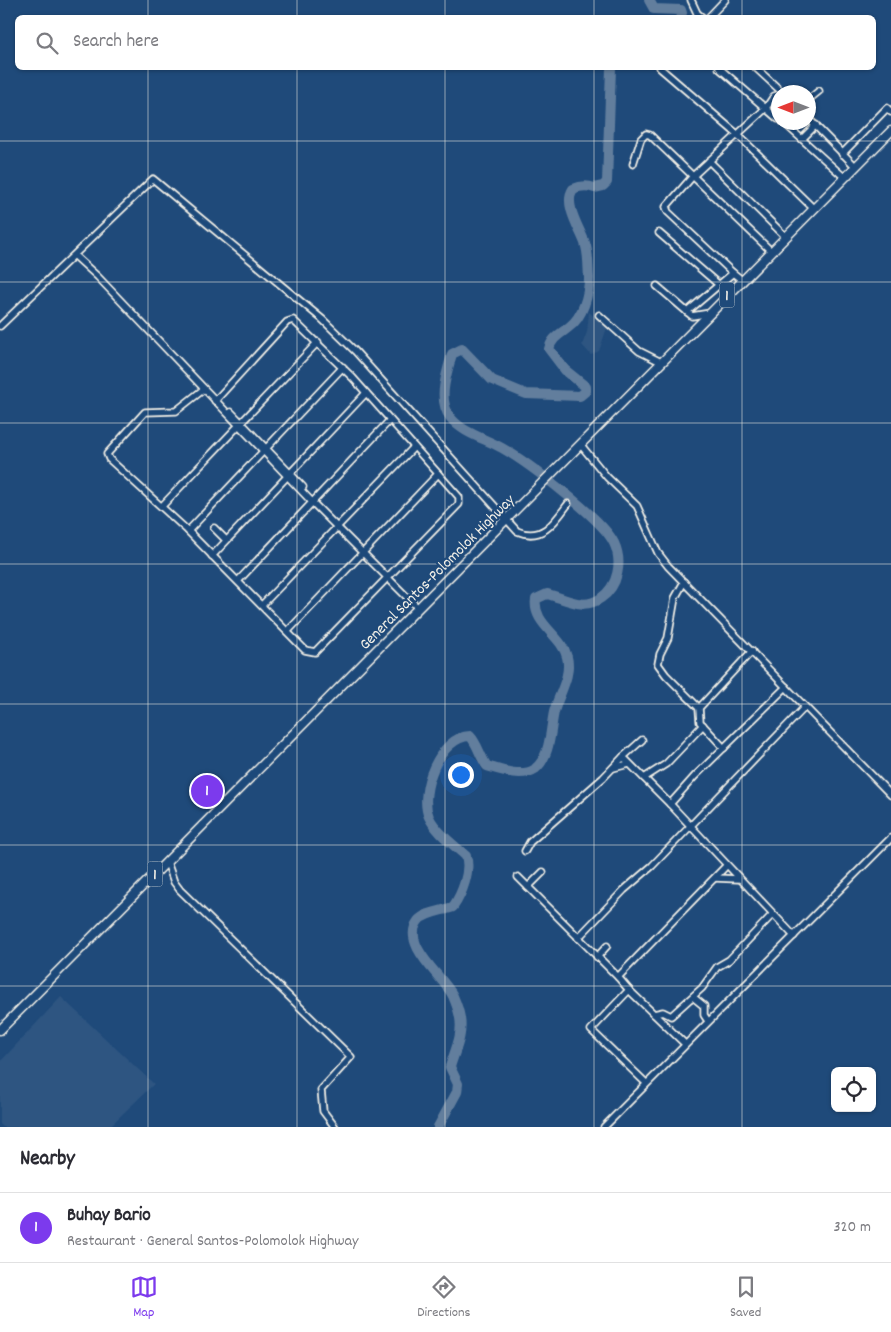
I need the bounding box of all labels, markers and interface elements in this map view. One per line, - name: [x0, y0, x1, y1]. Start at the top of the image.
- search box: [15, 15, 876, 70]
- icon: search: [33, 29, 61, 57]
- text: Search here: [73, 29, 159, 56]
- north arrow: [771, 85, 816, 130]
- road number: 1: [720, 282, 734, 308]
- street label: General Santos-Polomolok Highway: [355, 489, 521, 656]
- your location: [448, 762, 474, 788]
- pin: 1: [191, 772, 223, 810]
- road number: 1: [148, 862, 162, 886]
- map controls: [831, 1067, 876, 1112]
- button: locate: [831, 1067, 876, 1112]
- text: Nearby: [20, 1145, 75, 1175]
- text: Buhay Bario: [67, 1203, 151, 1230]
- text: 1: [34, 1216, 38, 1239]
- text: 320 m: [834, 1216, 871, 1239]
- text: Restaurant · General Santos-Polomolok Highway: [67, 1230, 359, 1253]
- tab: Map: [130, 1273, 158, 1323]
- tab: Directions: [417, 1273, 470, 1323]
- tab: Saved: [730, 1273, 761, 1323]

